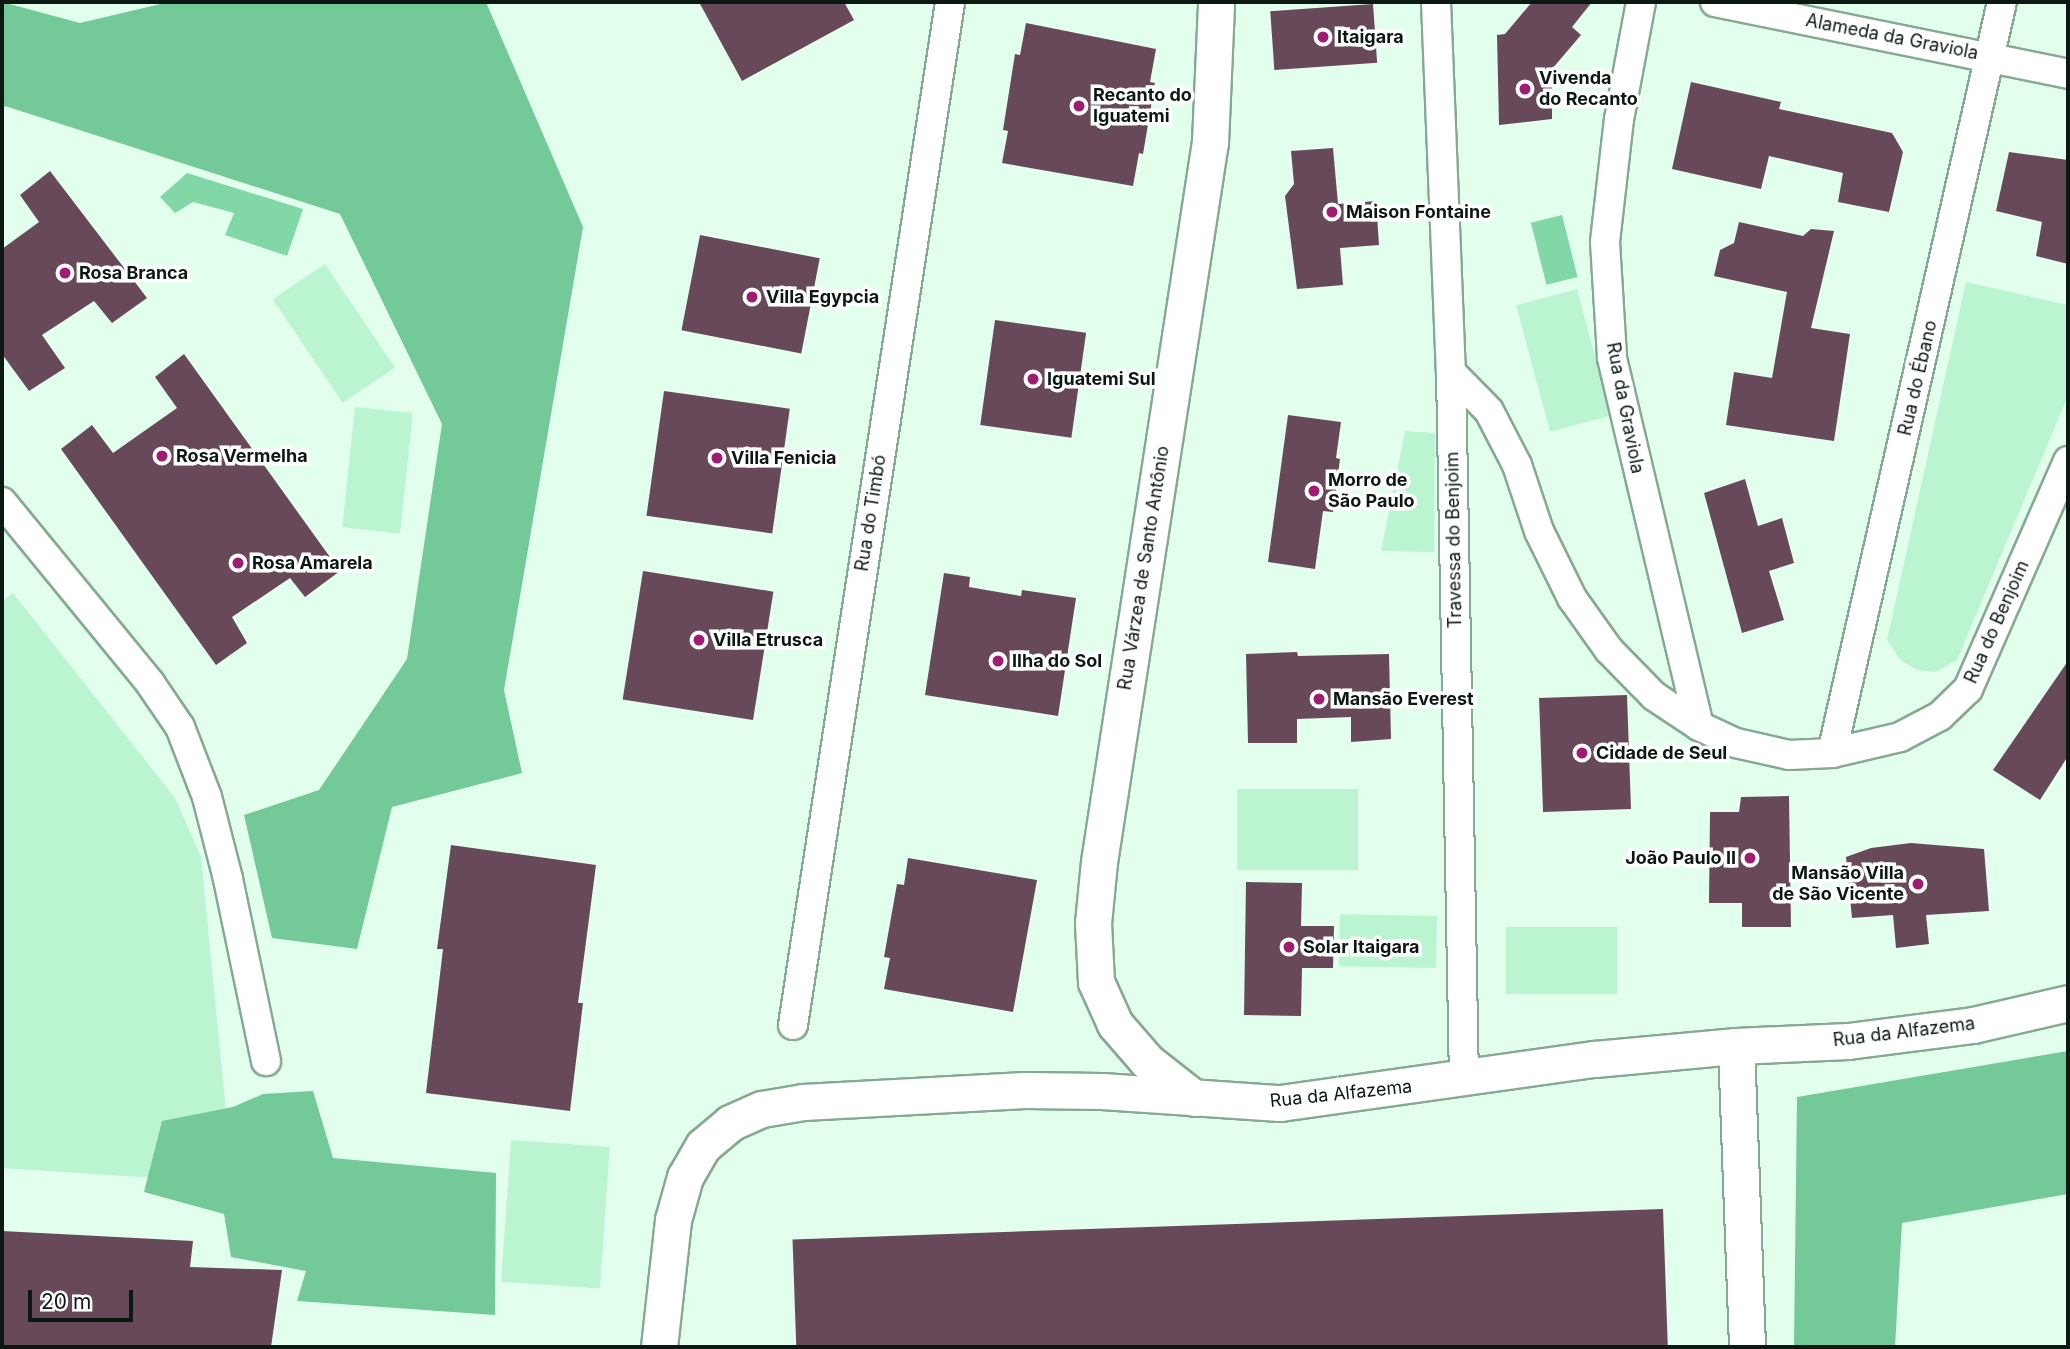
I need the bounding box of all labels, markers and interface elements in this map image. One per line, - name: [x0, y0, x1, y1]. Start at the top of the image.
- street label: Alameda da Graviola: [1804, 10, 1980, 64]
- place label: Itaigara: [1337, 26, 1404, 48]
- marker: Itaigara: [1315, 29, 1331, 45]
- place label: Vivenda do Recanto: [1539, 68, 1638, 110]
- marker: Vivenda do Recanto: [1517, 81, 1533, 97]
- place label: Recanto do Iguatemi: [1093, 85, 1192, 128]
- marker: Recanto do Iguatemi: [1071, 98, 1087, 114]
- place label: Maison Fontaine: [1346, 201, 1491, 223]
- marker: Maison Fontaine: [1324, 204, 1340, 220]
- place label: Rosa Branca: [79, 262, 188, 284]
- marker: Rosa Branca: [57, 265, 73, 281]
- place label: Villa Egypcia: [766, 286, 879, 308]
- marker: Villa Egypcia: [744, 289, 760, 305]
- street label: Rua do Ébano: [1894, 318, 1942, 438]
- street label: Rua da Graviola: [1602, 340, 1648, 476]
- place label: Iguatemi Sul: [1047, 368, 1156, 390]
- marker: Iguatemi Sul: [1025, 371, 1041, 387]
- street label: Rua Várzea de Santo Antônio: [1114, 444, 1174, 692]
- place label: Rosa Vermelha: [176, 445, 308, 467]
- place label: Villa Fenicia: [731, 447, 837, 469]
- marker: Rosa Vermelha: [154, 448, 170, 464]
- marker: Villa Fenicia: [709, 450, 725, 466]
- street label: Travessa do Benjoim: [1442, 451, 1466, 629]
- street label: Rua do Timbó: [851, 453, 891, 573]
- place label: Morro de São Paulo: [1328, 470, 1415, 512]
- marker: Morro de São Paulo: [1306, 483, 1322, 499]
- place label: Rosa Amarela: [252, 552, 373, 574]
- marker: Rosa Amarela: [230, 555, 246, 571]
- street label: Rua do Benjoim: [1960, 557, 2034, 687]
- place label: Villa Etrusca: [713, 629, 823, 651]
- marker: Villa Etrusca: [691, 632, 707, 648]
- place label: Ilha do Sol: [1012, 650, 1102, 672]
- marker: Ilha do Sol: [990, 653, 1006, 669]
- place label: Mansão Everest: [1333, 688, 1474, 710]
- marker: Mansão Everest: [1311, 691, 1327, 707]
- place label: Cidade de Seul: [1596, 742, 1727, 764]
- marker: Cidade de Seul: [1574, 745, 1590, 761]
- place label: João Paulo II: [1625, 847, 1736, 869]
- marker: João Paulo II: [1742, 850, 1758, 866]
- place label: Mansão Villa de São Vicente: [1772, 863, 1904, 906]
- marker: Mansão Villa de São Vicente: [1910, 876, 1926, 892]
- place label: Solar Itaigara: [1303, 936, 1419, 958]
- marker: Solar Itaigara: [1281, 939, 1297, 955]
- street label: Rua da Alfazema: [1832, 1013, 1976, 1051]
- street label: Rua da Alfazema: [1269, 1076, 1413, 1112]
- scale bar: [32, 1276, 136, 1320]
- text: 20 m: [41, 1289, 91, 1314]

